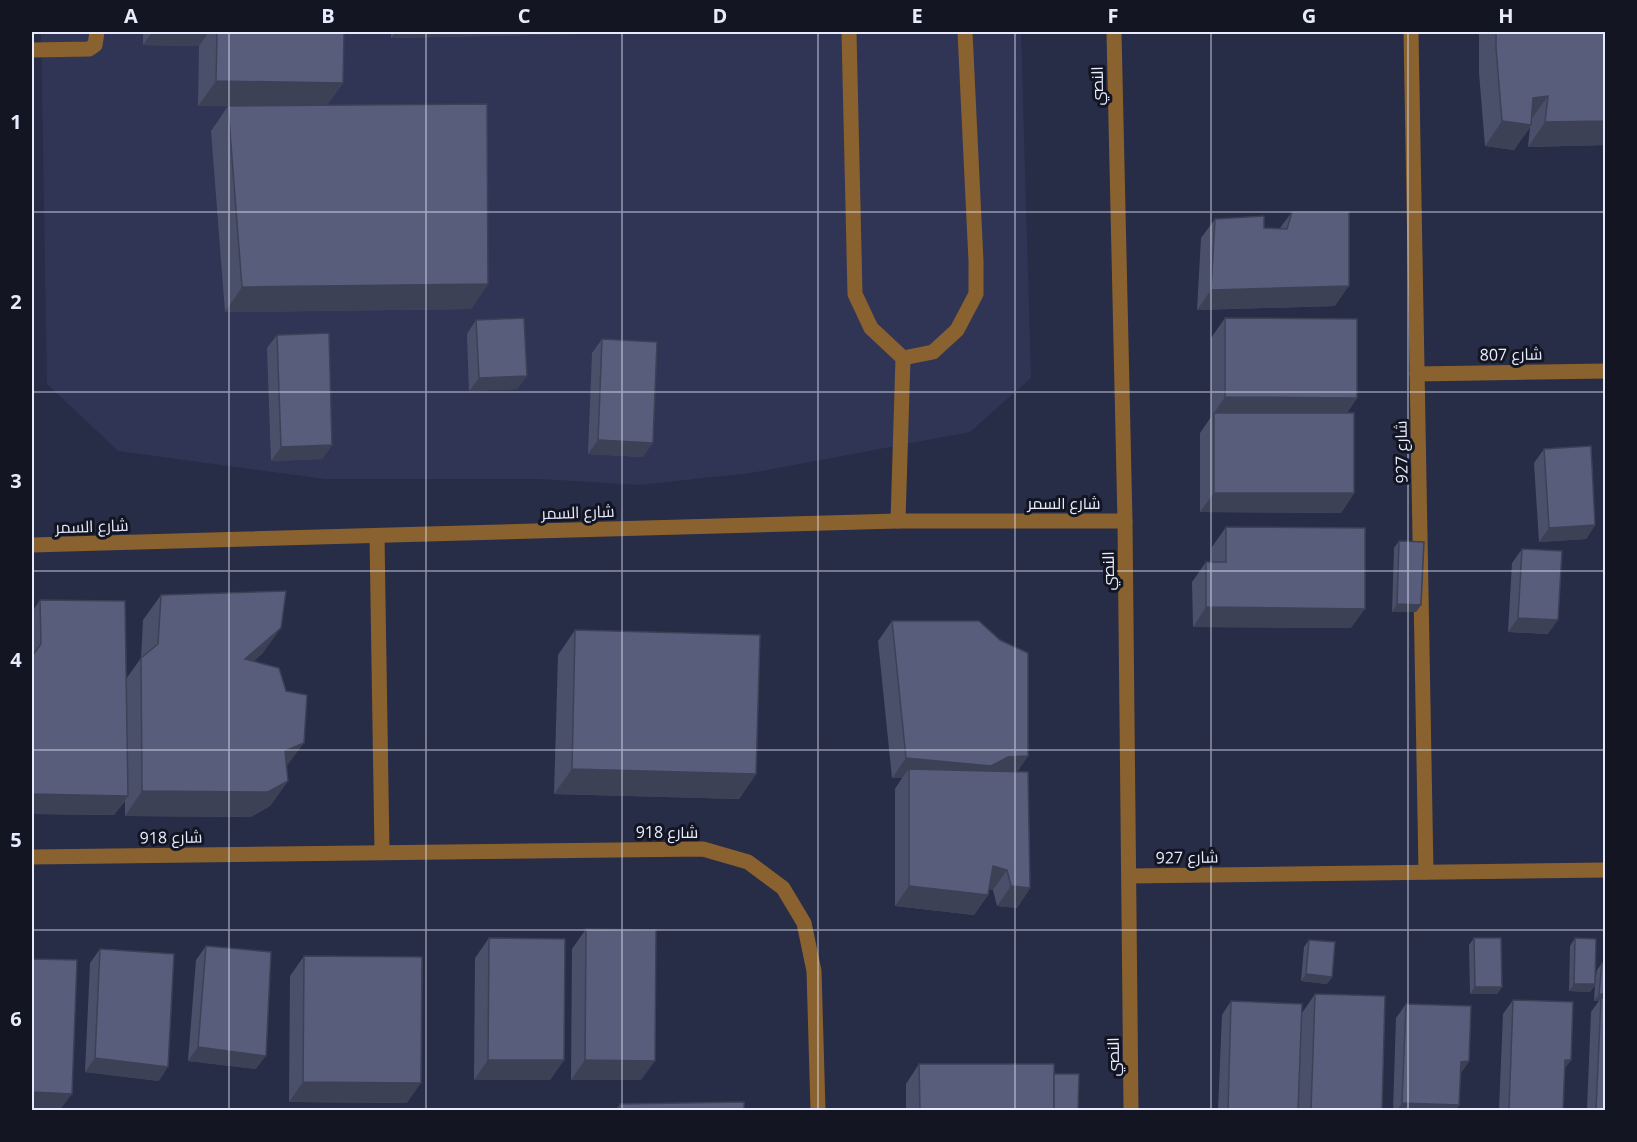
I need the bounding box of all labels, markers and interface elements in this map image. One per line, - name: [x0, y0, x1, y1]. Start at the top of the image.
- text: A: [124, 2, 138, 29]
- text: B: [321, 2, 335, 29]
- text: C: [518, 2, 531, 29]
- text: D: [713, 2, 727, 29]
- text: E: [911, 2, 923, 29]
- text: F: [1108, 2, 1118, 29]
- text: G: [1302, 2, 1316, 29]
- text: H: [1498, 2, 1514, 29]
- street label: النصي: [1086, 66, 1110, 106]
- text: 1: [10, 108, 22, 135]
- text: 2: [10, 288, 22, 315]
- street label: شارع 807: [1480, 342, 1543, 367]
- street label: شارع 927: [1389, 420, 1414, 483]
- text: 3: [10, 467, 22, 494]
- street label: شارع السمر: [1026, 492, 1101, 515]
- street label: شارع السمر: [540, 500, 615, 525]
- street label: شارع السمر: [54, 514, 129, 539]
- street label: النصي: [1097, 551, 1121, 591]
- text: 4: [10, 646, 22, 673]
- street label: شارع 918: [636, 821, 698, 844]
- street label: شارع 918: [140, 825, 203, 850]
- text: 5: [10, 826, 22, 853]
- street label: شارع 927: [1156, 845, 1219, 870]
- text: 6: [10, 1005, 22, 1032]
- street label: النصي: [1102, 1037, 1126, 1077]

